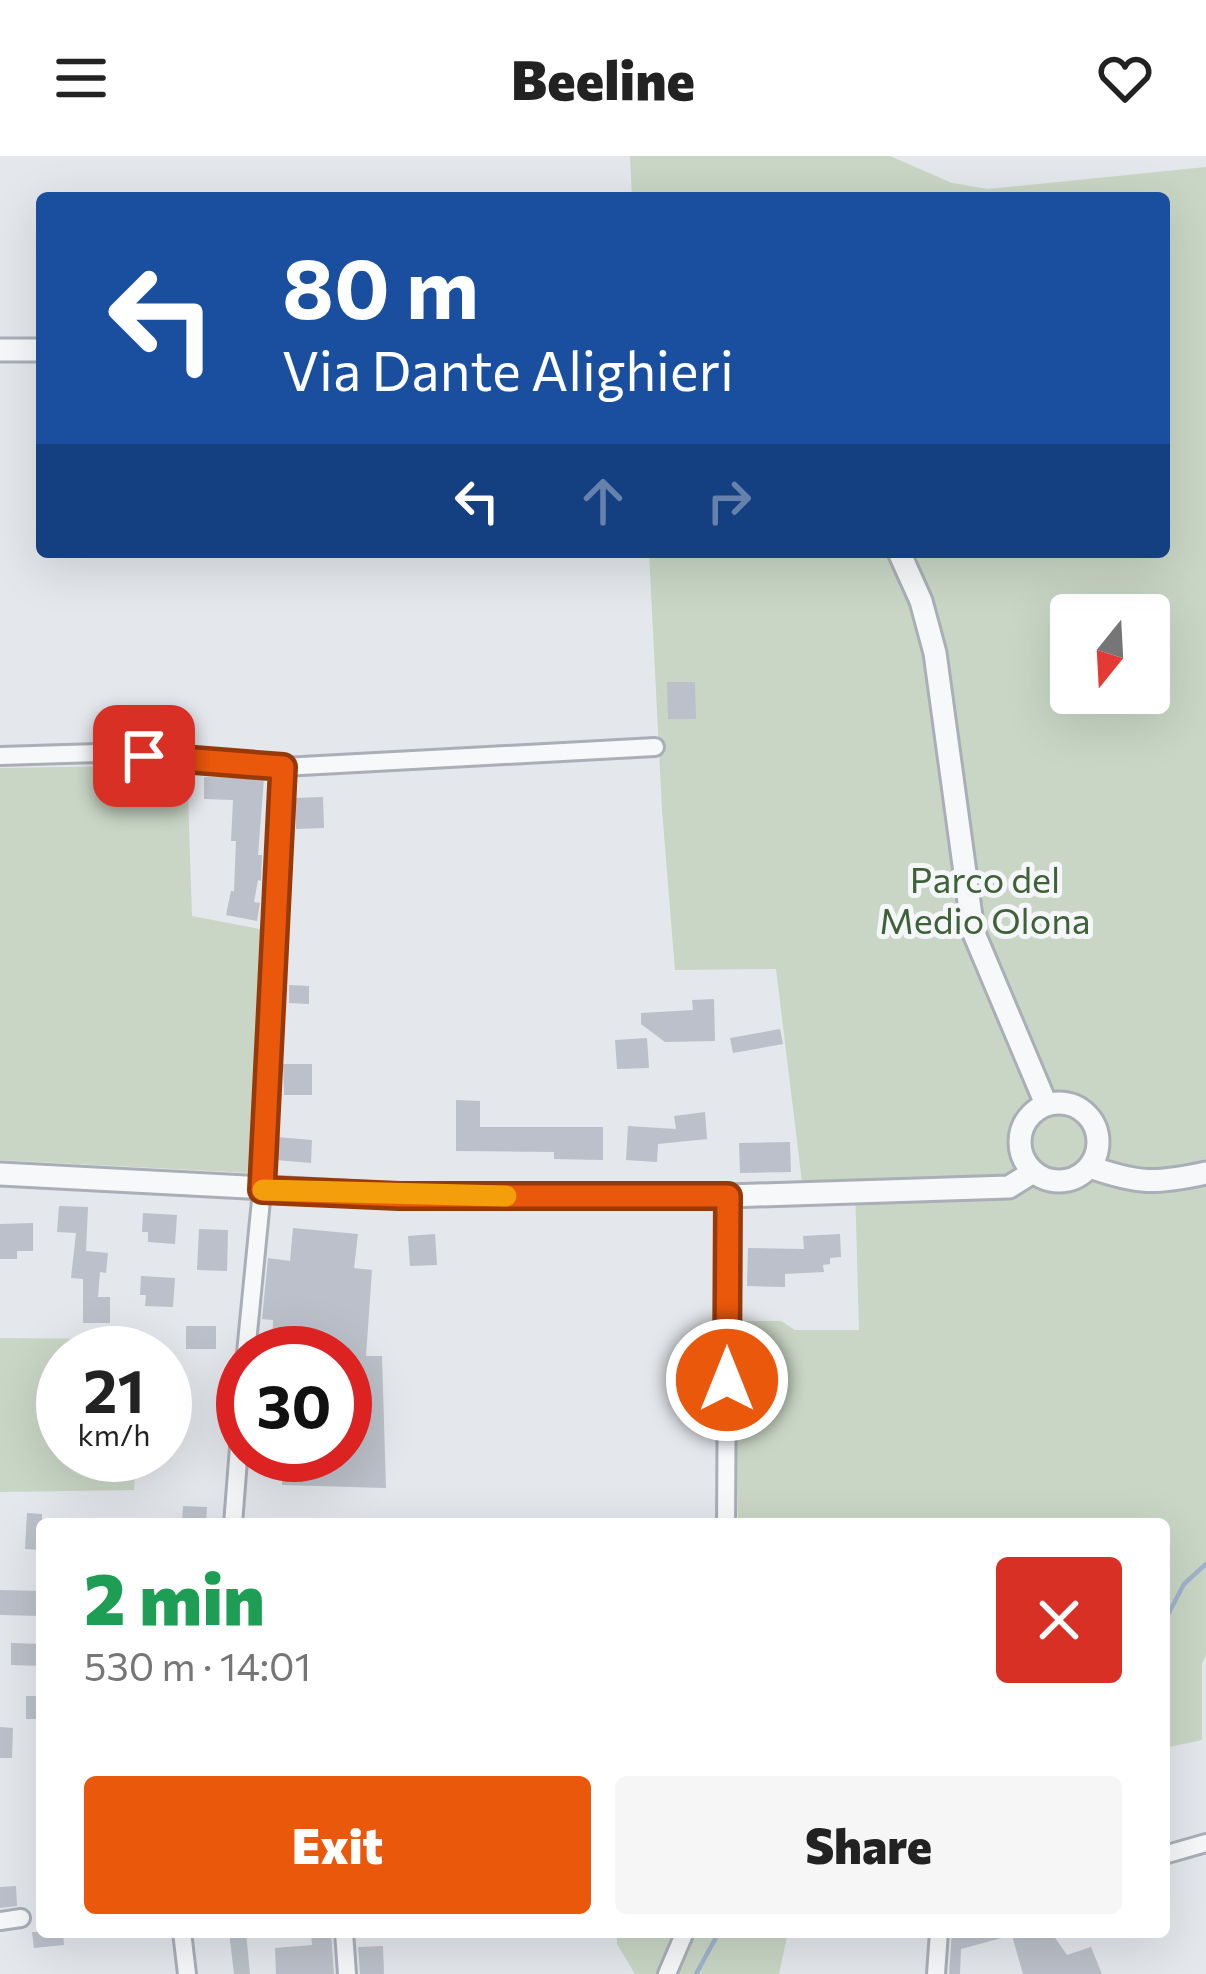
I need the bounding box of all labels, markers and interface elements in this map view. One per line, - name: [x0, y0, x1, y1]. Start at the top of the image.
- icon: menu: [48, 45, 114, 111]
- text: Beeline: [511, 45, 695, 111]
- icon: heart: [1092, 45, 1158, 111]
- text: 80 m: [282, 234, 479, 336]
- icon: left: [84, 240, 240, 396]
- text: Via Dante Alighieri: [282, 336, 734, 402]
- icon: left: [444, 468, 510, 534]
- icon: ahead: [570, 468, 636, 534]
- icon: right: [696, 468, 762, 534]
- north arrow: [1050, 594, 1170, 714]
- map controls: [1050, 594, 1170, 714]
- pin: [93, 705, 195, 807]
- icon: arrive: [111, 723, 177, 789]
- park label: Parco del Medio Olona: [879, 856, 1091, 941]
- position arrow: [664, 1317, 790, 1443]
- speed limit sign: 30: [216, 1326, 372, 1482]
- text: 21: [83, 1352, 145, 1425]
- text: km/h: [78, 1415, 150, 1452]
- text: 2 min: [84, 1552, 265, 1640]
- button: close: [996, 1557, 1122, 1683]
- text: 530 m · 14:01: [84, 1641, 311, 1689]
- button: Exit: [84, 1776, 591, 1914]
- button: Share: [615, 1776, 1122, 1914]

